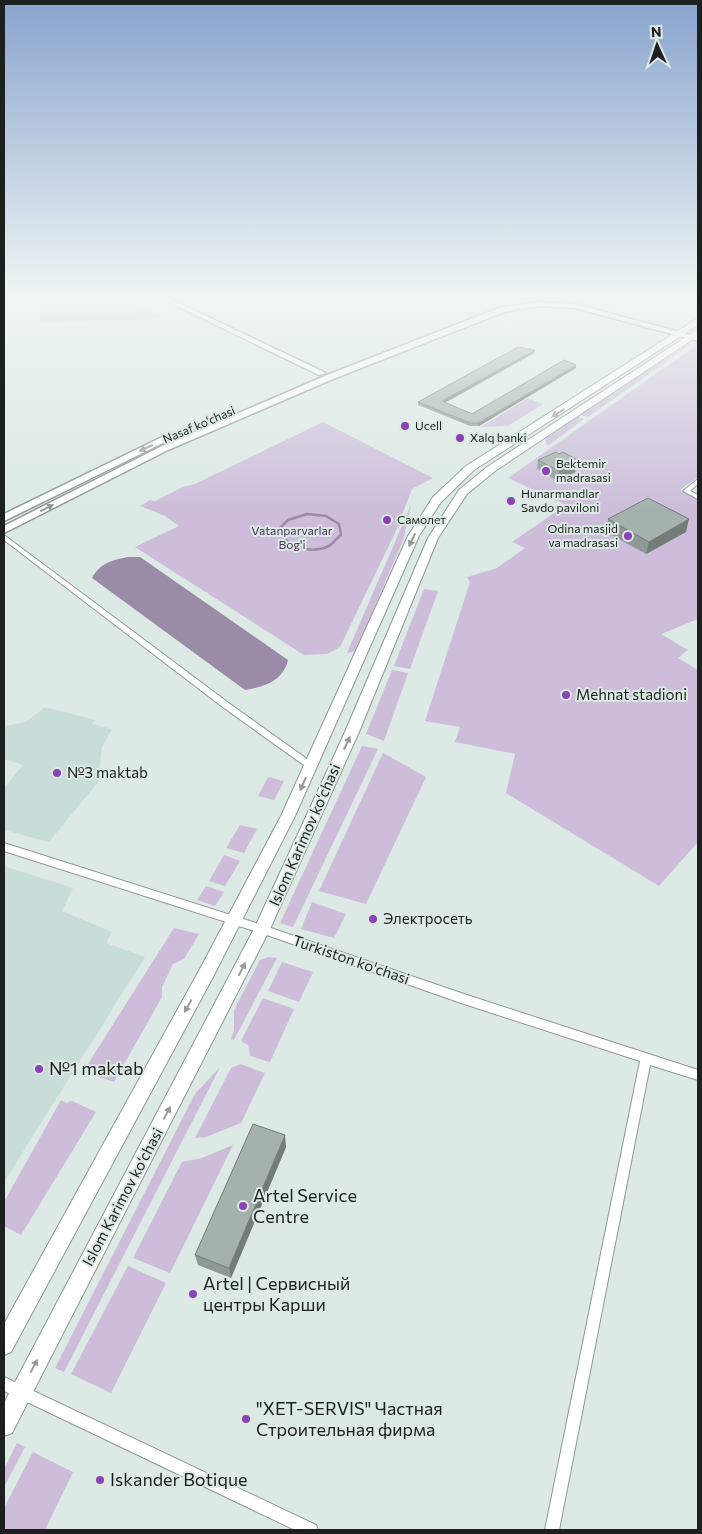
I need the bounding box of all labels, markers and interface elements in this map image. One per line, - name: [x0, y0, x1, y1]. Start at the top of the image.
- north arrow: [632, 20, 682, 70]
- text: N: [651, 23, 662, 40]
- street label: Nasaf ko‘chasi: [160, 403, 237, 446]
- one-way arrow: [551, 408, 564, 417]
- place label: Ucell: [415, 418, 442, 432]
- marker: Ucell: [399, 420, 411, 432]
- place label: Xalq banki: [470, 430, 527, 444]
- marker: Xalq banki: [454, 432, 466, 444]
- one-way arrow: [139, 444, 153, 452]
- place label: Bektemir madrasasi: [556, 456, 611, 484]
- marker: Bektemir madrasasi: [540, 465, 552, 477]
- place label: Hunarmandlar Savdo paviloni: [521, 486, 600, 514]
- marker: Hunarmandlar Savdo paviloni: [505, 495, 517, 507]
- one-way arrow: [40, 503, 54, 511]
- place label: Самолет: [397, 512, 446, 526]
- marker: Самолет: [381, 514, 393, 526]
- place label: Odina masjid va madrasasi: [547, 521, 618, 549]
- park label: Vatanparvarlar Bog'i: [251, 523, 333, 551]
- marker: Odina masjid va madrasasi: [622, 530, 634, 542]
- one-way arrow: [407, 533, 415, 547]
- place label: Mehnat stadioni: [576, 685, 687, 703]
- marker: Mehnat stadioni: [560, 689, 572, 701]
- one-way arrow: [343, 736, 351, 750]
- street label: Islom Karimov ko‘chasi: [265, 761, 344, 908]
- place label: №3 maktab: [67, 763, 148, 781]
- marker: №3 maktab: [51, 767, 63, 779]
- one-way arrow: [298, 777, 306, 791]
- place label: Электросеть: [383, 909, 473, 927]
- marker: Электросеть: [367, 913, 379, 925]
- street label: Turkiston ko'chasi: [291, 931, 412, 987]
- one-way arrow: [238, 962, 246, 977]
- one-way arrow: [184, 1000, 193, 1013]
- place label: №1 maktab: [49, 1057, 144, 1079]
- marker: №1 maktab: [33, 1063, 45, 1075]
- one-way arrow: [163, 1106, 171, 1121]
- street label: Islom Karimov ko‘chasi: [78, 1124, 166, 1269]
- place label: Artel Service Centre: [253, 1184, 357, 1227]
- marker: Artel Service Centre: [237, 1200, 249, 1212]
- place label: Artel | Сервисный центры Карши: [203, 1272, 350, 1315]
- marker: Artel | Сервисный центры Карши: [187, 1288, 199, 1300]
- one-way arrow: [30, 1358, 38, 1373]
- place label: "XET-SERVIS" Частная Строительная фирма: [256, 1397, 443, 1440]
- marker: "XET-SERVIS" Частная Строительная фирма: [240, 1413, 252, 1425]
- place label: Iskander Botique: [110, 1468, 248, 1490]
- marker: Iskander Botique: [94, 1474, 106, 1486]

